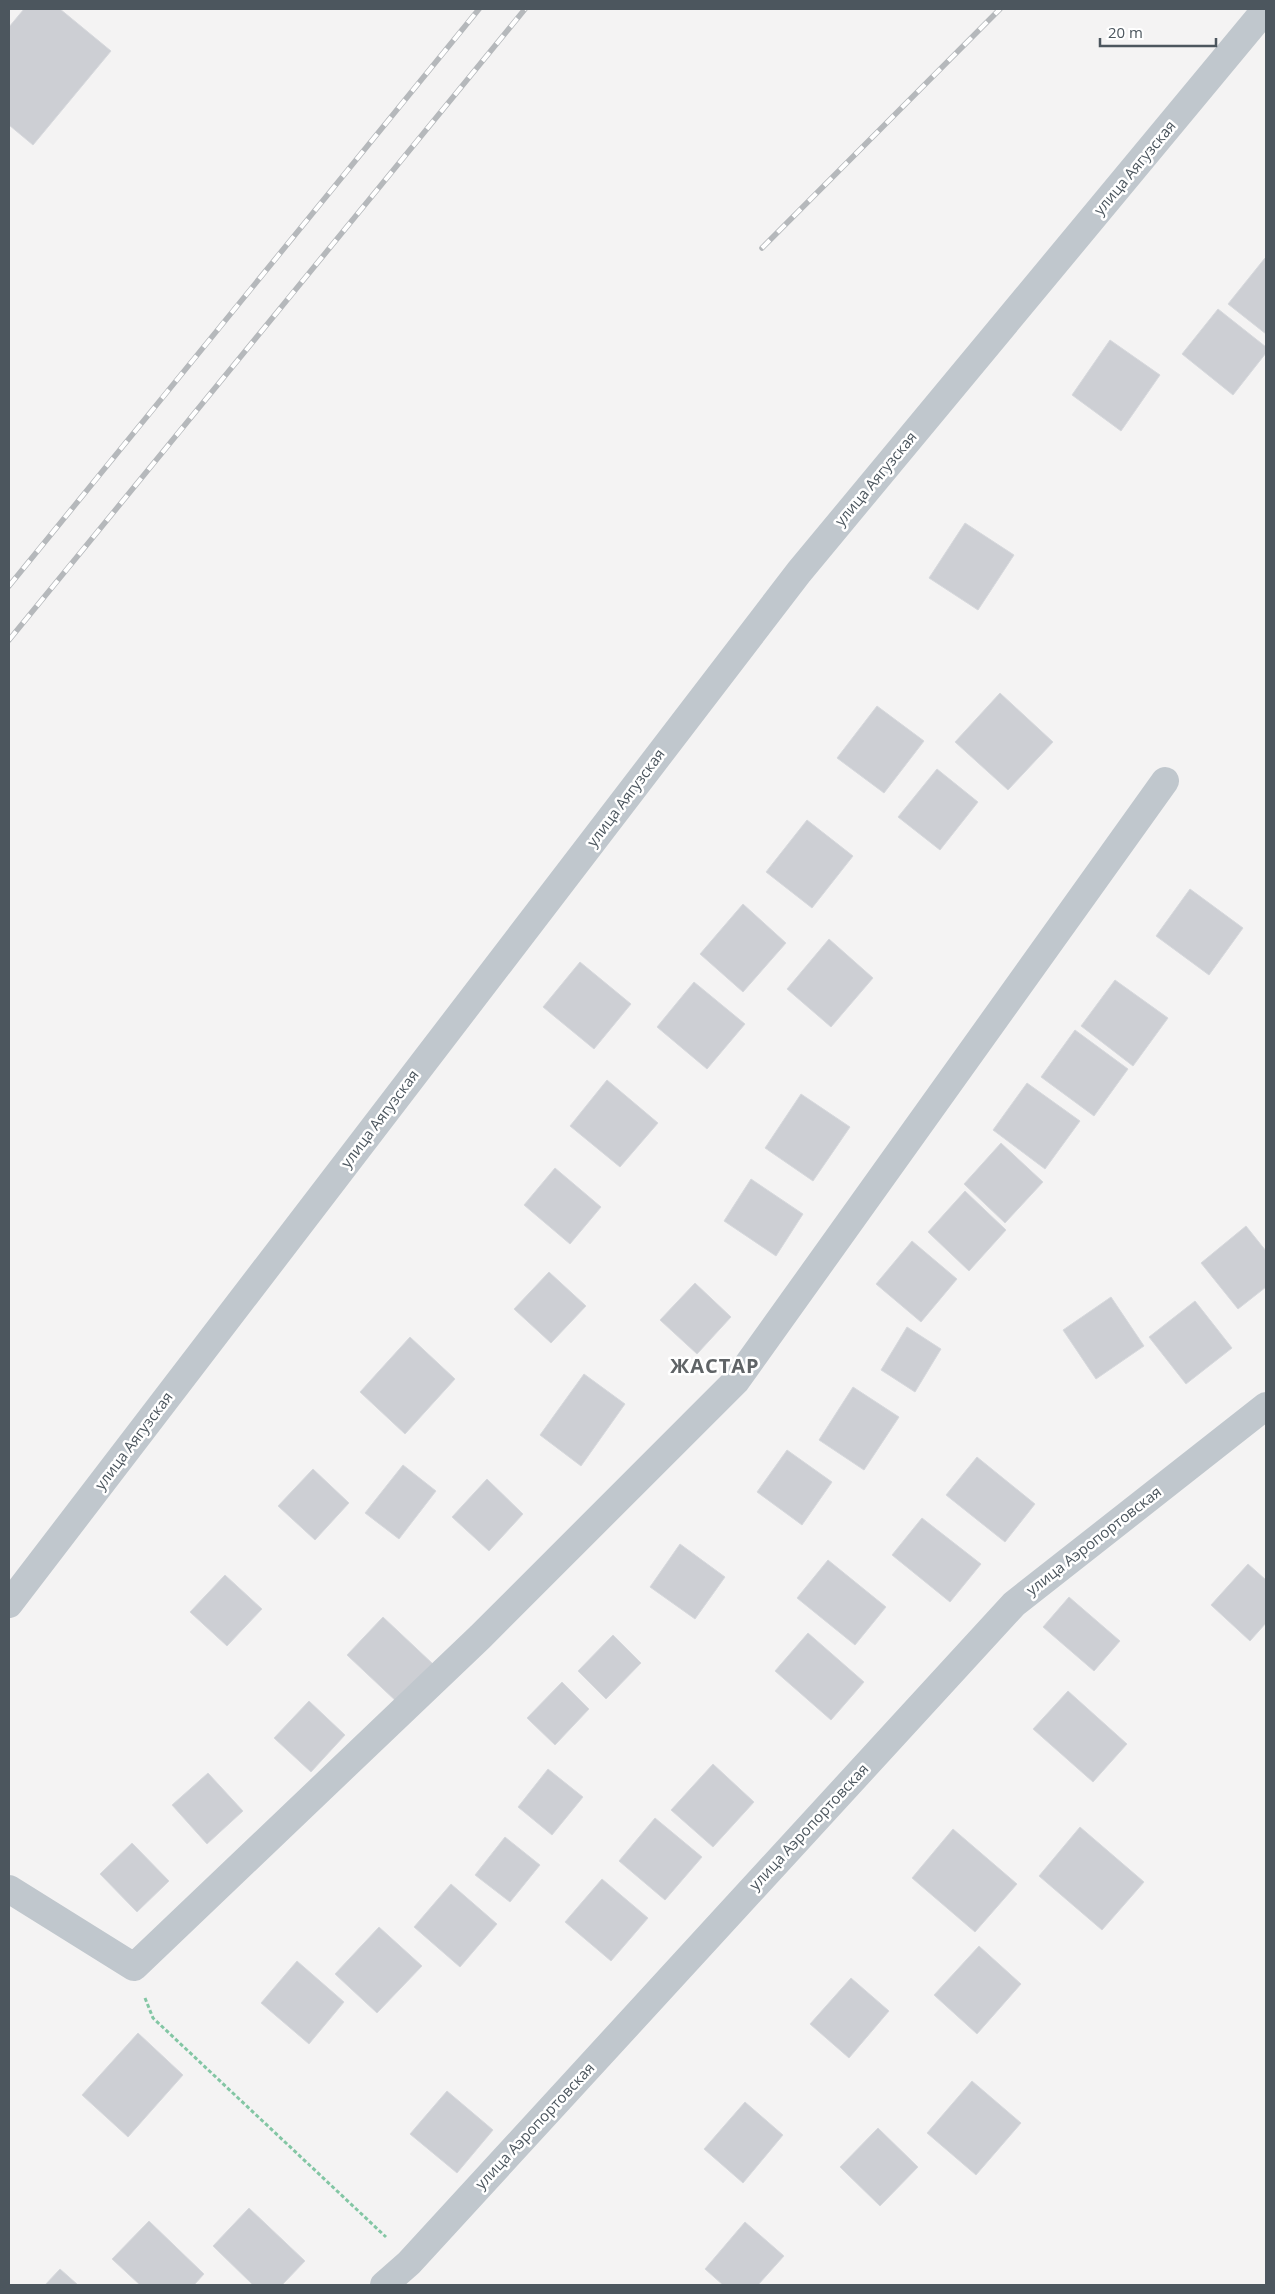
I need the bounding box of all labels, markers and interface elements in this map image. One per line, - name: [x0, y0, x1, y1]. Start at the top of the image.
- scale bar: [1100, 15, 1216, 47]
- text: 20 m: [1108, 22, 1143, 42]
- street label: улица Аягузская: [1089, 116, 1180, 219]
- street label: улица Аягузская: [830, 427, 921, 530]
- street label: улица Аягузская: [582, 744, 669, 850]
- street label: улица Аягузская: [336, 1065, 423, 1171]
- district label: ЖАСТАР: [670, 1352, 760, 1379]
- street label: улица Аягузская: [90, 1387, 177, 1493]
- street label: улица Аэропортовская: [1022, 1481, 1165, 1599]
- street label: улица Аэропортовская: [744, 1759, 872, 1894]
- street label: улица Аэропортовская: [470, 2058, 598, 2193]

